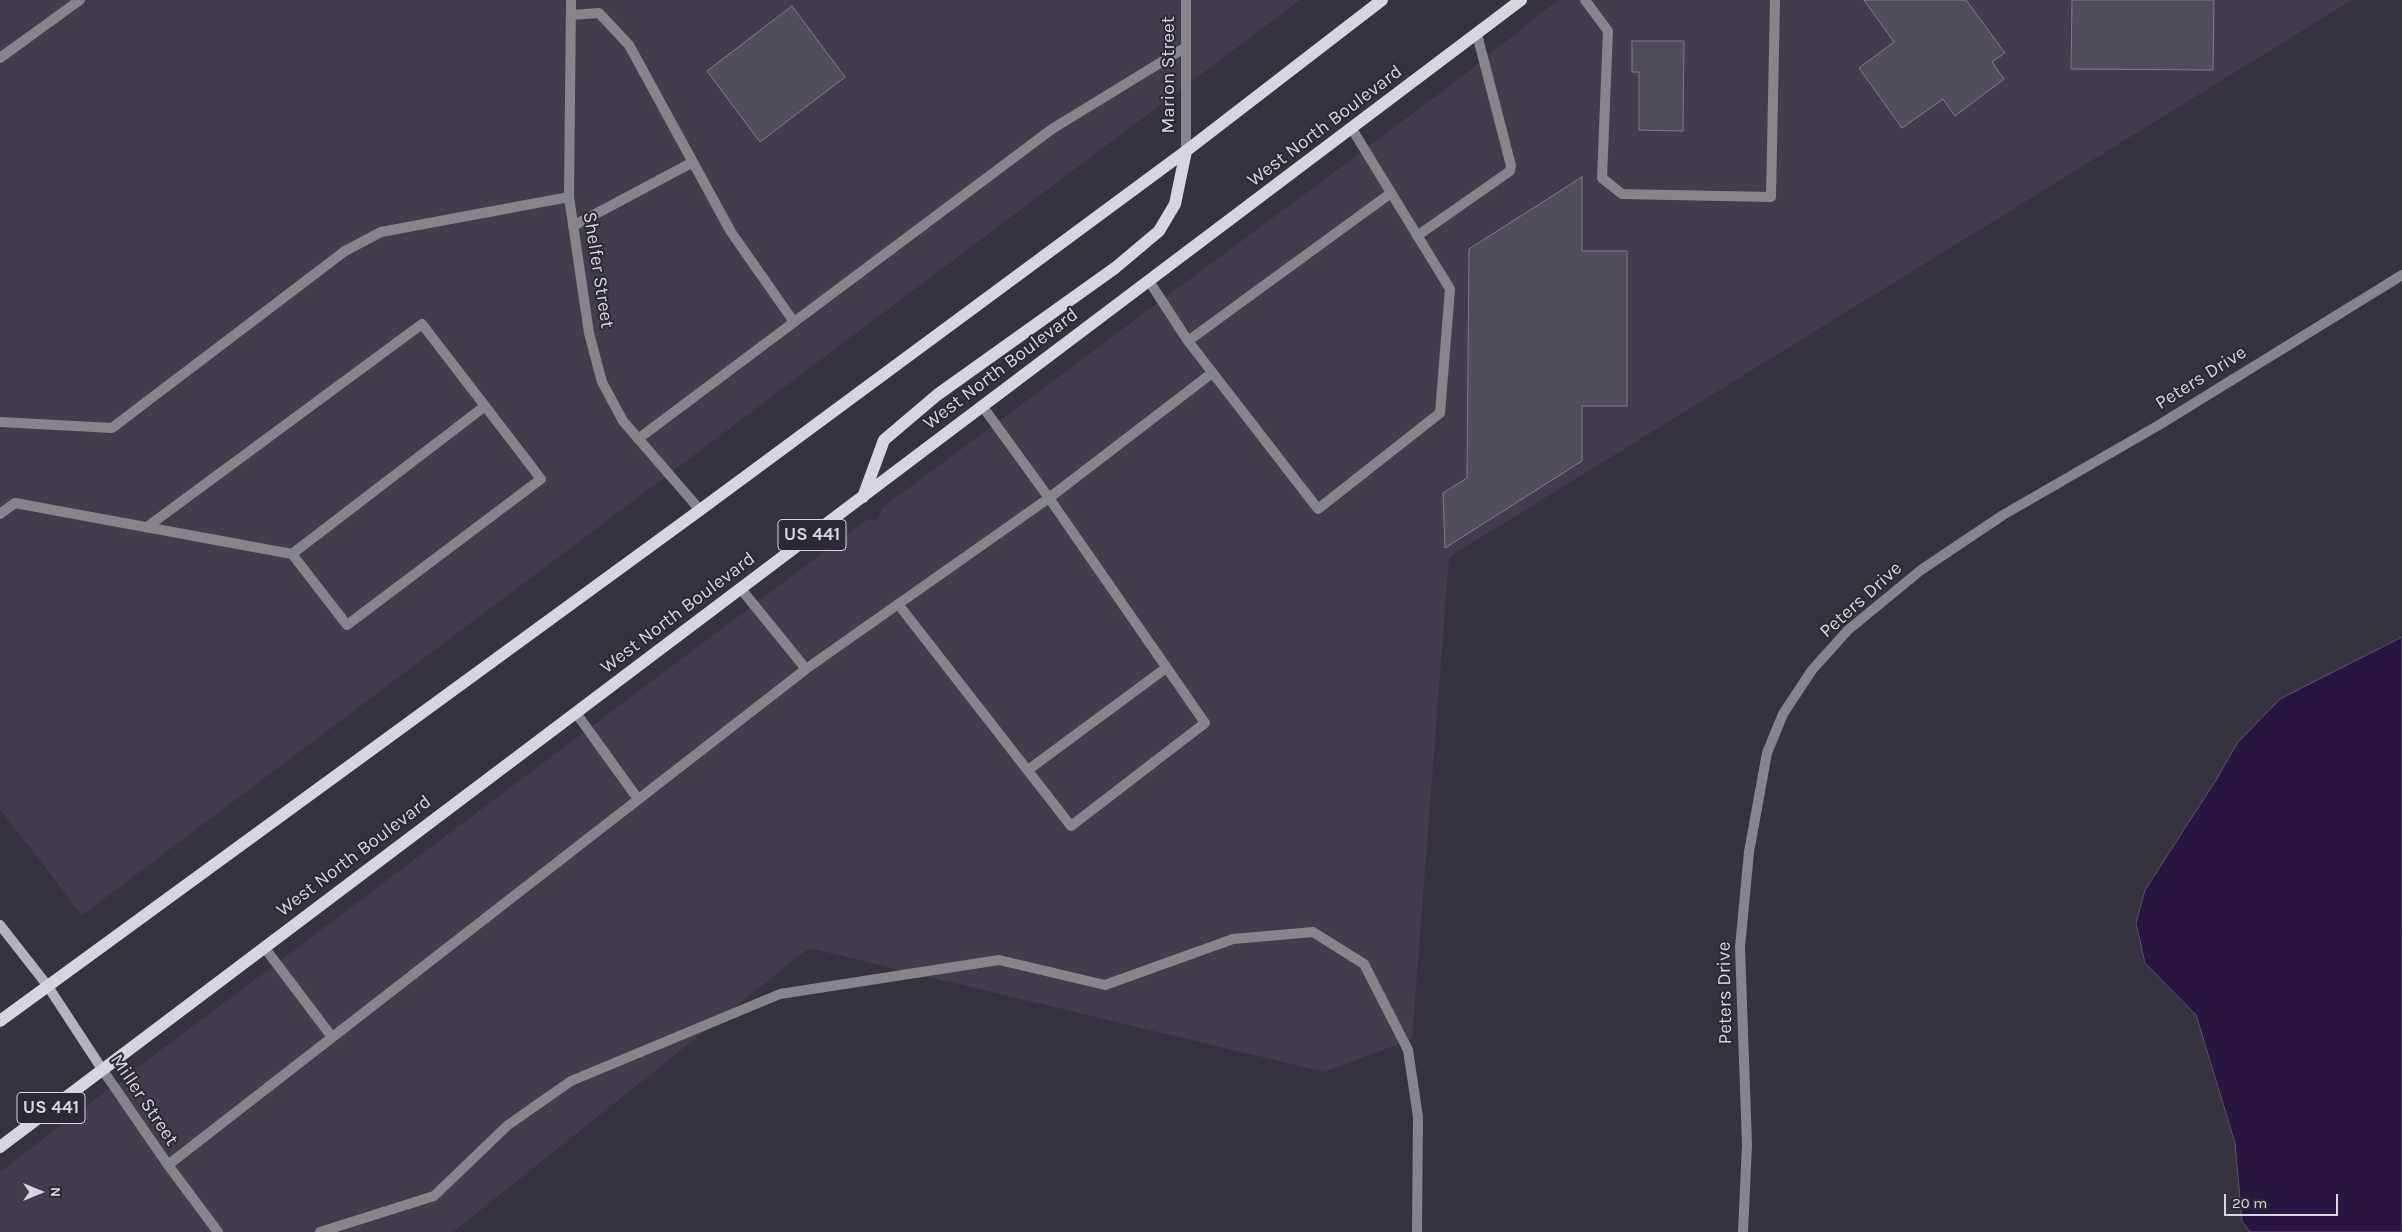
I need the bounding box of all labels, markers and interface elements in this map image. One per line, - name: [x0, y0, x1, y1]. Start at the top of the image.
- street label: Marion Street: [1158, 16, 1180, 134]
- street label: West North Boulevard: [1243, 60, 1407, 192]
- street label: Shelfer Street: [578, 210, 618, 330]
- street label: West North Boulevard: [919, 303, 1083, 435]
- street label: Peters Drive: [2151, 341, 2251, 415]
- road number: US 441: [778, 520, 846, 550]
- street label: West North Boulevard: [596, 547, 760, 679]
- street label: Peters Drive: [1815, 557, 1907, 643]
- street label: West North Boulevard: [272, 790, 436, 922]
- street label: Peters Drive: [1713, 941, 1737, 1045]
- street label: Miller Street: [105, 1050, 183, 1150]
- road number: US 441: [17, 1092, 85, 1124]
- north arrow: [15, 1167, 65, 1217]
- scale bar: [2227, 1184, 2341, 1216]
- text: N: [47, 1187, 64, 1197]
- text: 20 m: [2232, 1194, 2267, 1212]

